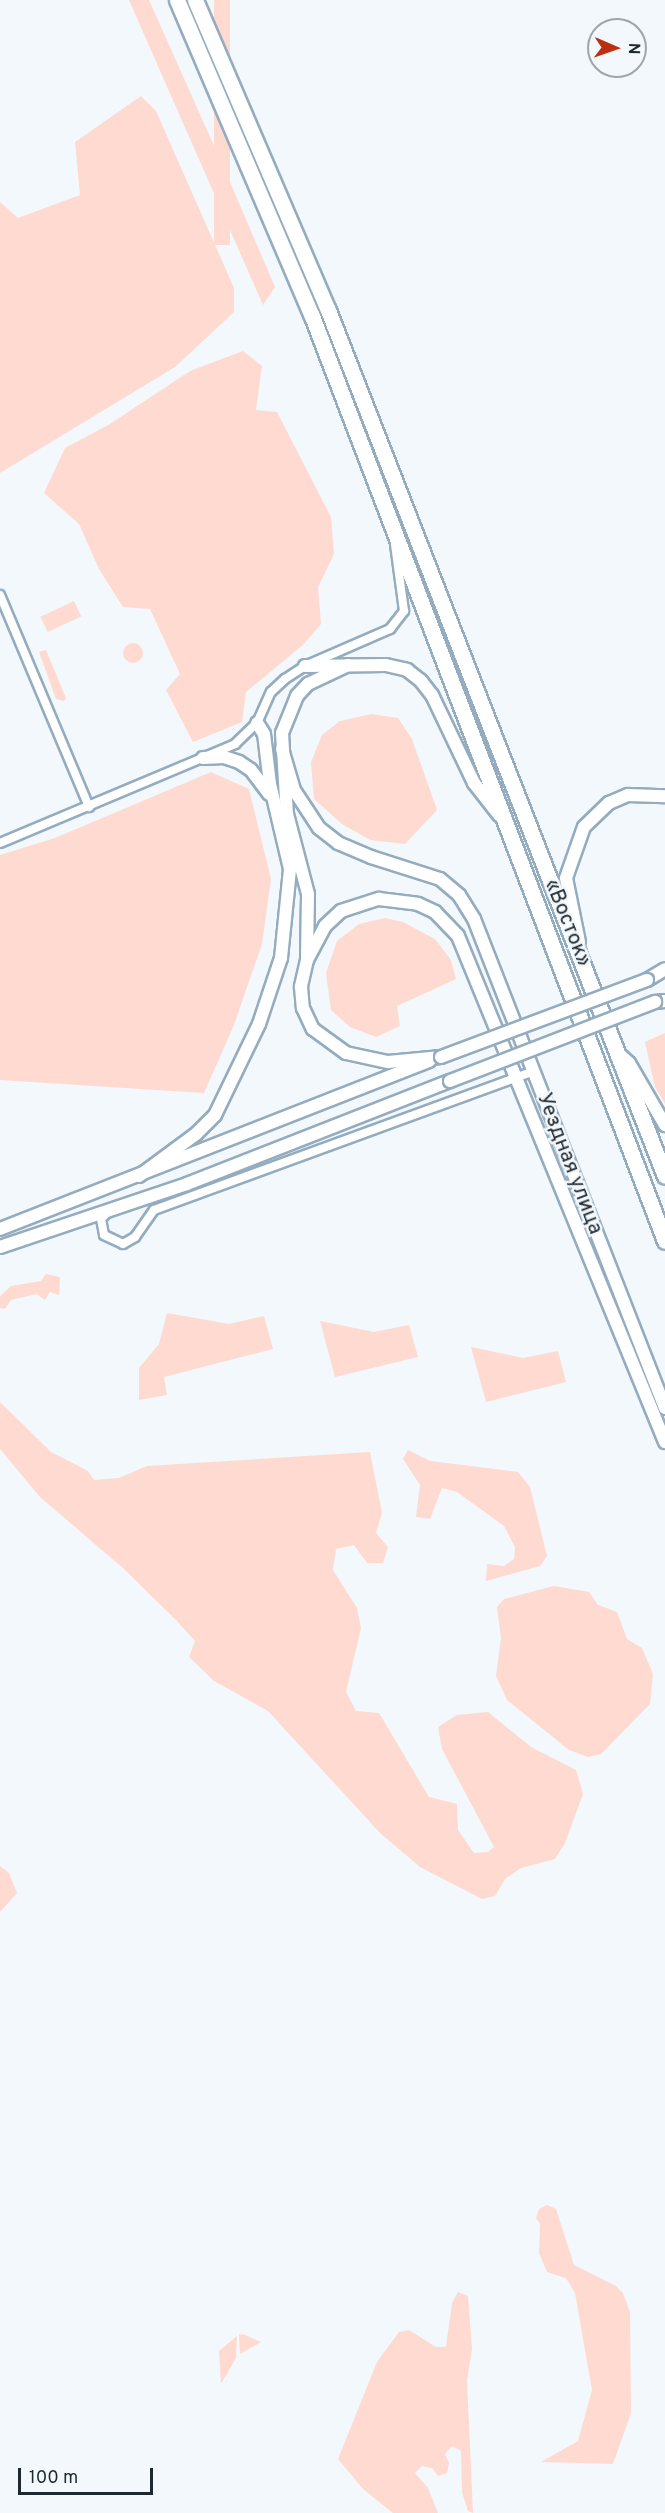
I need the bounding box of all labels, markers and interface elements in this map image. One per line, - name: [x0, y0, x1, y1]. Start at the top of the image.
- north arrow: [587, 18, 647, 78]
- text: N: [623, 42, 643, 55]
- street label: «Восток»: [538, 876, 596, 970]
- street label: Уездная улица: [530, 1090, 608, 1238]
- scale bar: [21, 2456, 156, 2494]
- text: 100 m: [29, 2467, 78, 2490]

